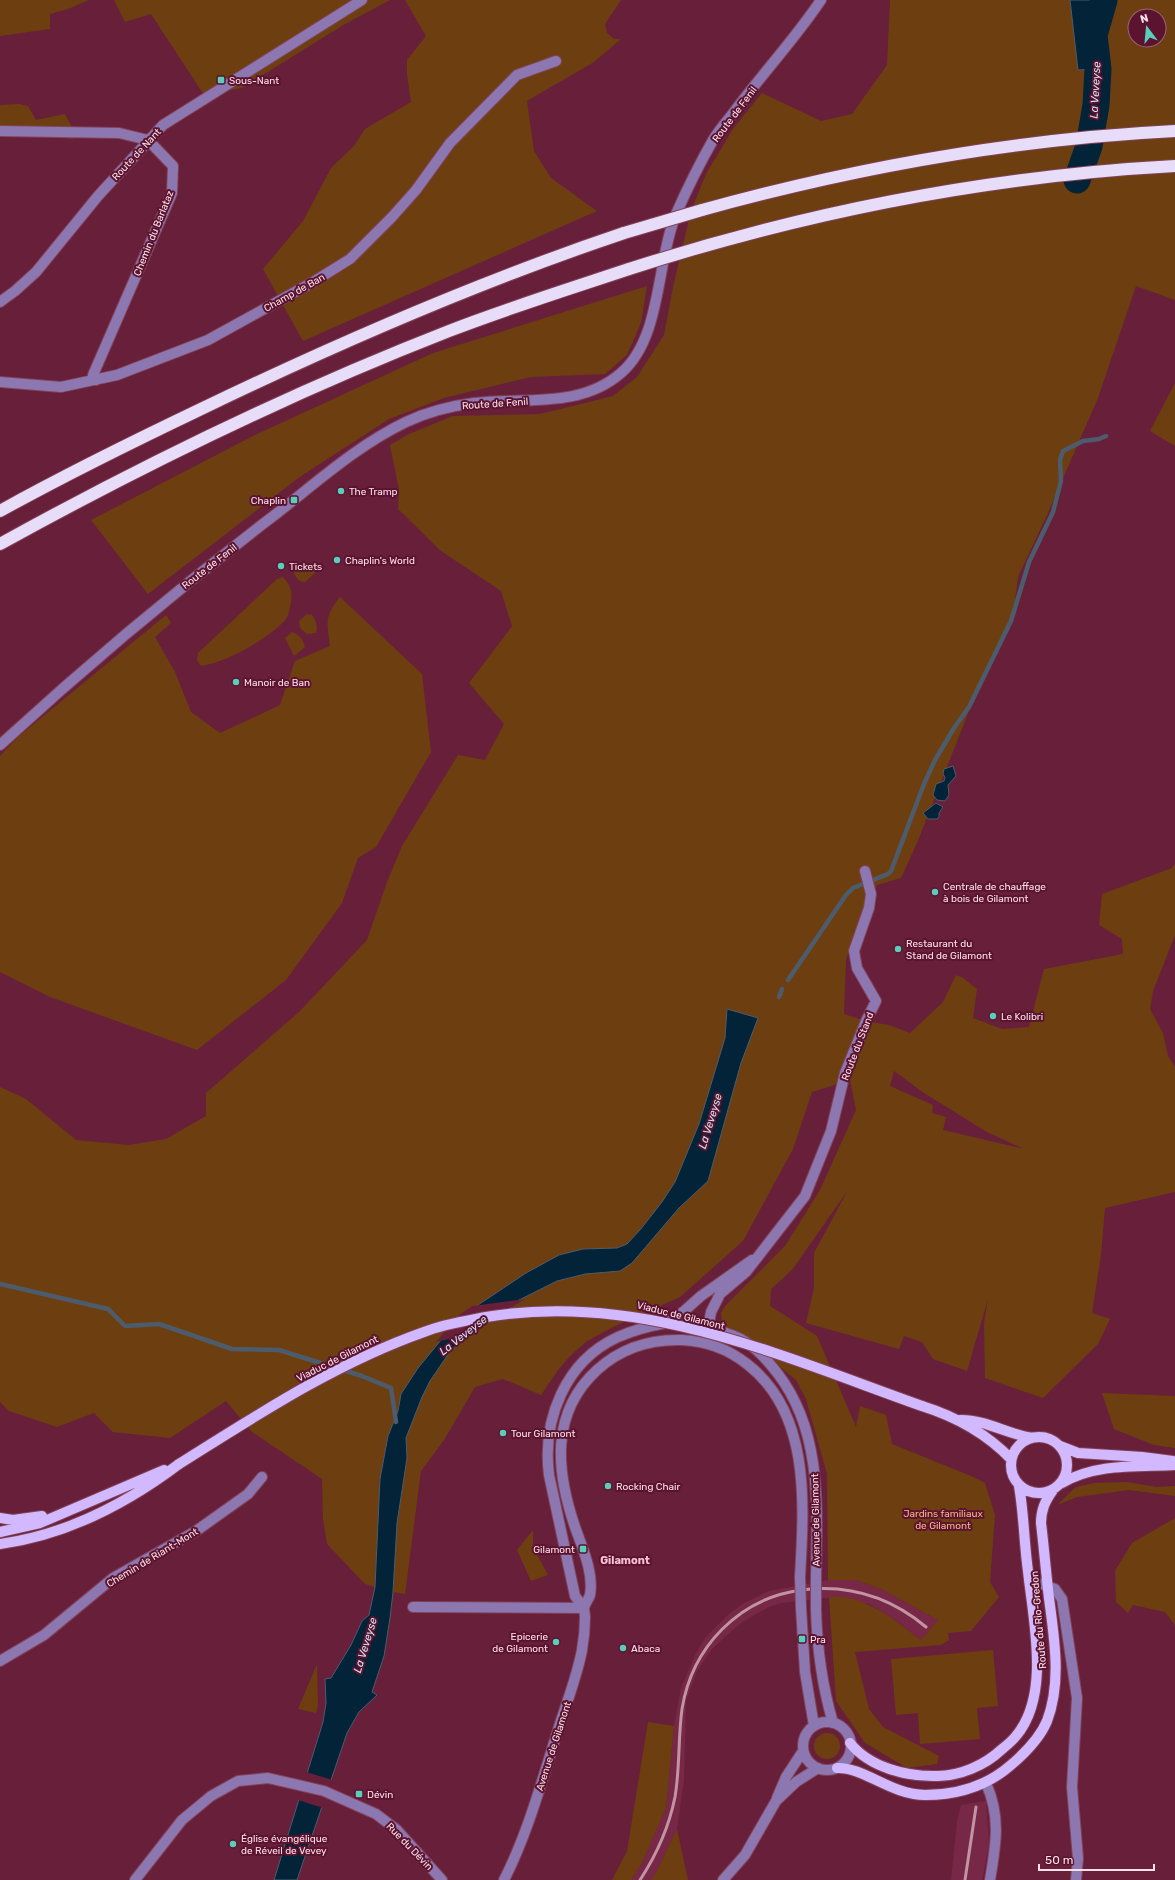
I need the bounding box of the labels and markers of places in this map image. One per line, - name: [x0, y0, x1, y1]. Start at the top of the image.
- marker: Sous-Nant: [216, 75, 226, 85]
- place label: Sous-Nant: [229, 75, 279, 87]
- marker: The Tramp: [336, 486, 346, 496]
- place label: The Tramp: [349, 486, 398, 498]
- place label: Chaplin: [251, 495, 286, 507]
- marker: Chaplin: [289, 495, 299, 505]
- marker: Chaplin's World: [332, 555, 342, 565]
- place label: Chaplin's World: [345, 555, 415, 567]
- marker: Tickets: [276, 561, 286, 571]
- place label: Tickets: [289, 561, 322, 573]
- marker: Manoir de Ban: [231, 677, 241, 687]
- place label: Manoir de Ban: [244, 677, 310, 689]
- place label: Centrale de chauffage à bois de Gilamont: [943, 881, 1046, 905]
- marker: Centrale de chauffage à bois de Gilamont: [930, 887, 940, 897]
- place label: Restaurant du Stand de Gilamont: [906, 938, 992, 962]
- marker: Restaurant du Stand de Gilamont: [893, 944, 903, 954]
- marker: Le Kolibri: [988, 1011, 998, 1021]
- place label: Le Kolibri: [1001, 1011, 1043, 1023]
- marker: Tour Gilamont: [498, 1428, 508, 1438]
- place label: Tour Gilamont: [511, 1428, 575, 1440]
- marker: Rocking Chair: [603, 1481, 613, 1491]
- place label: Rocking Chair: [616, 1481, 680, 1493]
- place label: Gilamont: [533, 1544, 575, 1556]
- marker: Gilamont: [578, 1544, 588, 1554]
- place label: Epicerie de Gilamont: [492, 1631, 548, 1655]
- marker: Pra: [797, 1634, 807, 1644]
- place label: Pra: [810, 1634, 826, 1646]
- marker: Epicerie de Gilamont: [551, 1637, 561, 1647]
- marker: Abaca: [618, 1643, 628, 1653]
- place label: Abaca: [631, 1643, 660, 1655]
- marker: Dévin: [354, 1789, 364, 1799]
- place label: Dévin: [367, 1789, 393, 1801]
- place label: Église évangélique de Réveil de Vevey: [241, 1833, 328, 1857]
- marker: Église évangélique de Réveil de Vevey: [228, 1839, 238, 1849]

